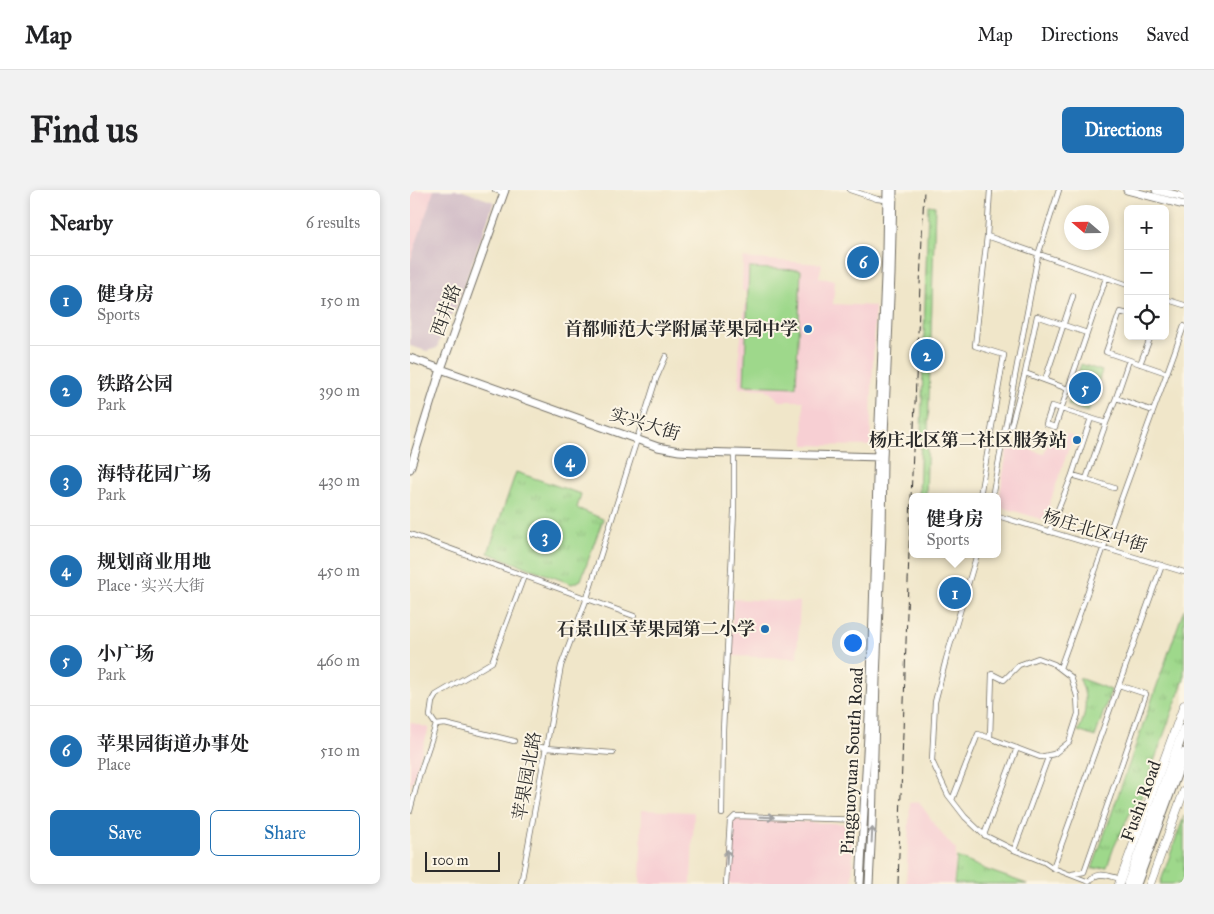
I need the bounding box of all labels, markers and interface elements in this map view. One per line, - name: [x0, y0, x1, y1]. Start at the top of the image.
- text: Map: [25, 20, 72, 50]
- text: Map: [977, 24, 1013, 46]
- text: Directions: [1041, 24, 1118, 46]
- text: Saved: [1146, 24, 1189, 46]
- button: Directions: [1062, 107, 1184, 153]
- text: Find us: [30, 109, 138, 152]
- north arrow: [1064, 205, 1109, 250]
- map controls: [1124, 205, 1169, 340]
- button: +: [1124, 205, 1169, 250]
- text: Nearby: [50, 210, 113, 236]
- text: 6 results: [306, 213, 360, 232]
- pin: 6: [847, 243, 879, 281]
- button: −: [1124, 250, 1169, 295]
- street label: 西井路: [426, 281, 466, 339]
- text: 健身房: [97, 282, 154, 305]
- text: 1: [63, 291, 69, 310]
- text: 150 m: [320, 291, 360, 310]
- button: locate: [1124, 295, 1169, 340]
- text: Sports: [97, 305, 140, 324]
- place label: 首都师范大学附属苹果园中学: [564, 318, 798, 340]
- marker: 首都师范大学附属苹果园中学: [802, 323, 814, 335]
- pin: 2: [911, 336, 943, 374]
- pin: 5: [1069, 369, 1101, 407]
- text: 铁路公园: [97, 372, 173, 395]
- text: 2: [62, 381, 70, 400]
- text: 390 m: [319, 381, 360, 400]
- text: Park: [97, 395, 126, 414]
- street label: 实兴大街: [607, 403, 683, 445]
- place label: 杨庄北区第二社区服务站: [869, 429, 1067, 451]
- marker: 杨庄北区第二社区服务站: [1071, 434, 1083, 446]
- pin: 4: [554, 442, 586, 480]
- text: 海特花园广场: [97, 462, 211, 485]
- text: 3: [63, 471, 69, 490]
- text: 430 m: [318, 471, 360, 490]
- text: Park: [97, 485, 126, 504]
- popup: [909, 493, 1001, 558]
- street label: 杨庄北区中街: [1040, 505, 1150, 557]
- text: 健身房: [926, 507, 984, 530]
- pin: 3: [529, 517, 561, 555]
- text: Sports: [926, 530, 969, 549]
- text: 规划商业用地: [97, 550, 211, 573]
- text: 4: [62, 561, 70, 580]
- text: 450 m: [317, 561, 360, 580]
- pin: 1: [939, 574, 971, 612]
- text: Place · 实兴大街: [97, 576, 205, 595]
- place label: 石景山区苹果园第二小学: [557, 618, 755, 640]
- marker: 石景山区苹果园第二小学: [759, 623, 771, 635]
- your location: [840, 630, 866, 656]
- text: 小广场: [97, 642, 154, 665]
- text: 5: [62, 651, 70, 670]
- text: 460 m: [317, 651, 360, 670]
- text: Park: [97, 665, 126, 684]
- street label: Pingguoyuan South Road: [836, 667, 869, 855]
- street label: 苹果园北路: [508, 730, 546, 822]
- text: 苹果园街道办事处: [97, 732, 249, 755]
- text: 6: [62, 741, 70, 760]
- text: 510 m: [320, 741, 360, 760]
- text: Place: [97, 755, 131, 774]
- street label: Fushi Road: [1116, 757, 1166, 845]
- button: Save: [50, 810, 200, 856]
- button: Share: [210, 810, 360, 856]
- one-way arrow: [758, 813, 774, 822]
- one-way arrow: [867, 828, 876, 844]
- scale bar: [425, 849, 500, 872]
- one-way arrow: [722, 850, 732, 866]
- text: 100 m: [432, 852, 469, 869]

